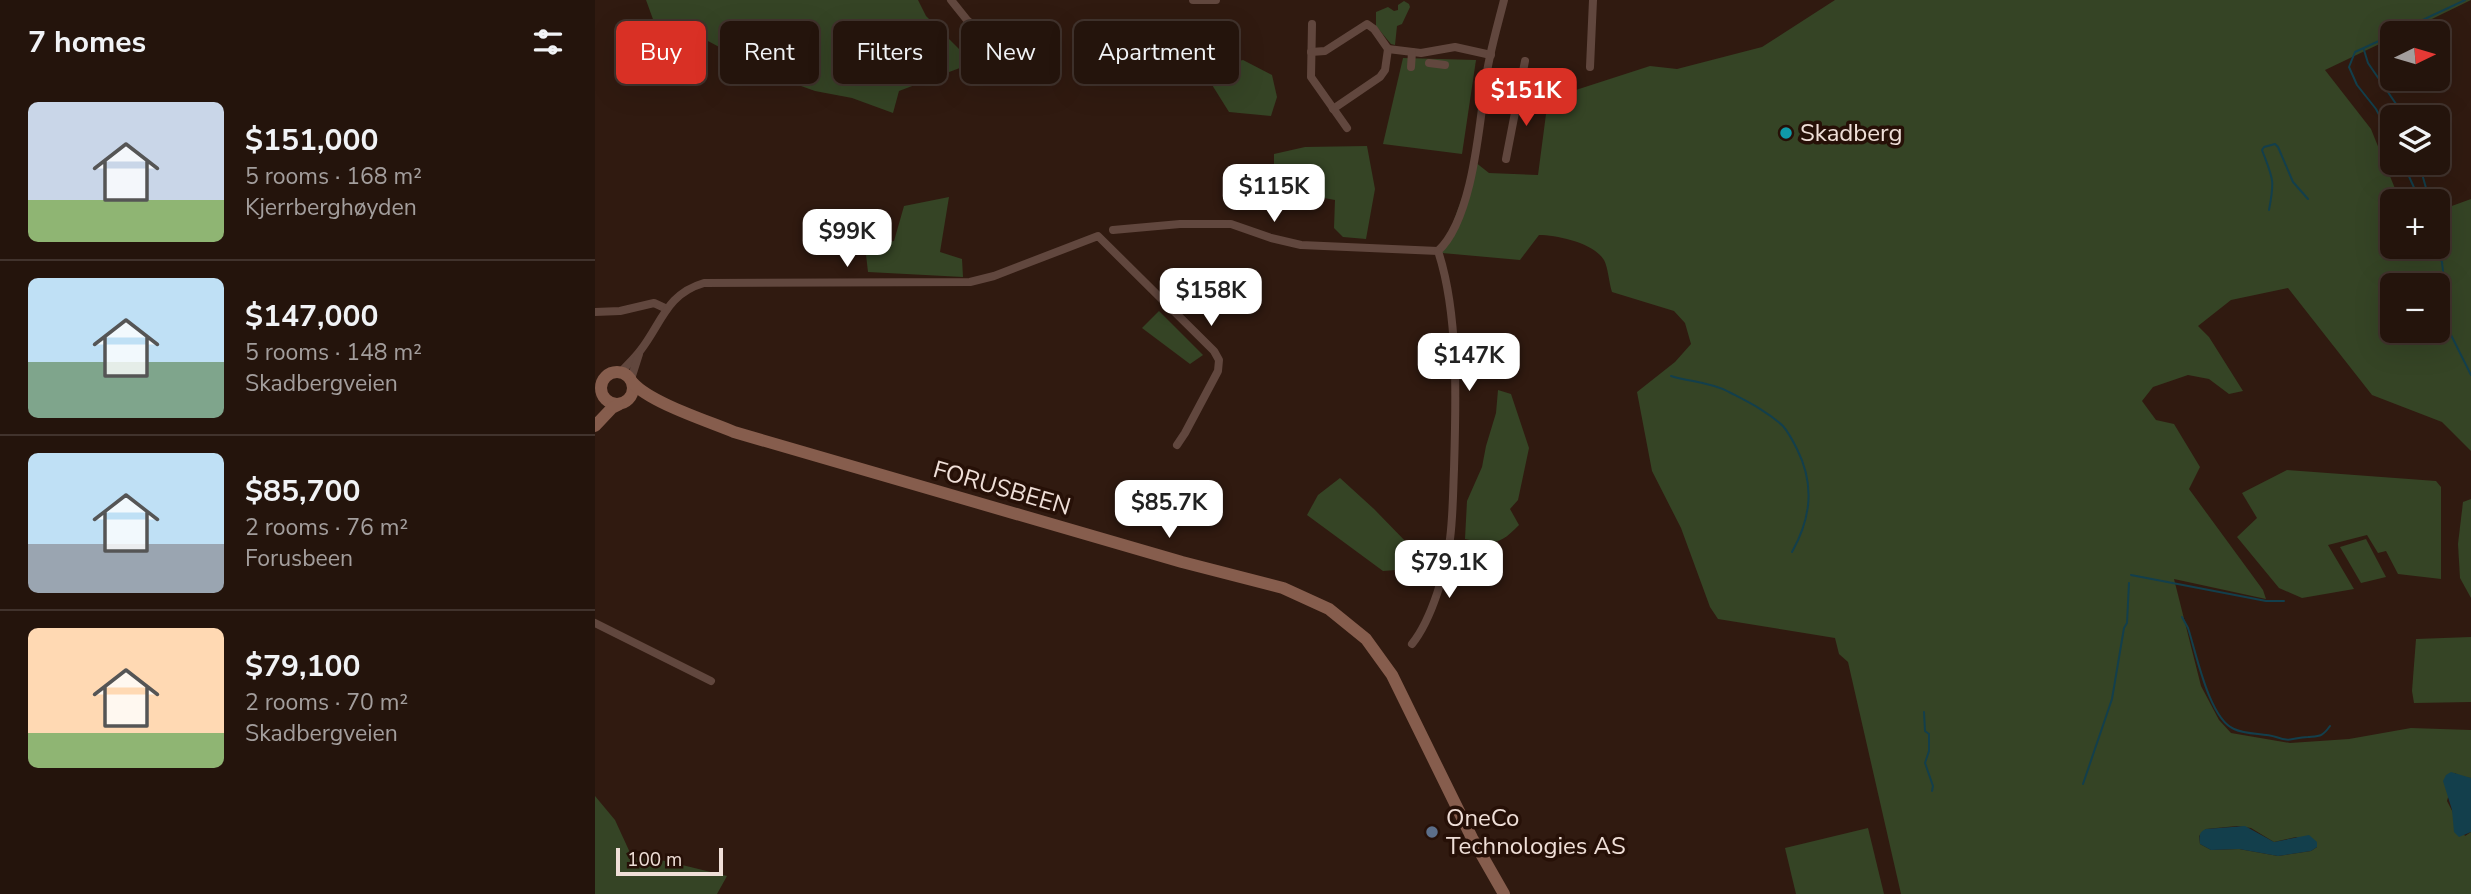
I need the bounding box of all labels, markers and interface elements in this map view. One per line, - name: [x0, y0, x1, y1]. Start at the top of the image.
- chip: Buy: [616, 21, 706, 84]
- chip: Rent: [720, 21, 819, 84]
- chip: Filters: [833, 21, 947, 84]
- chip: New: [961, 21, 1060, 84]
- chip: Apartment: [1074, 21, 1239, 84]
- north arrow: [2380, 21, 2450, 91]
- map controls: [2380, 21, 2450, 343]
- text: 7 homes: [28, 22, 146, 63]
- icon: filters: [529, 23, 567, 61]
- pin: $151K: [1477, 68, 1575, 128]
- text: $151K: [1491, 75, 1561, 106]
- button: layers: [2380, 105, 2450, 175]
- place label: Skadberg: [1800, 117, 1903, 149]
- text: $151,000: [245, 120, 378, 161]
- marker: Skadberg: [1778, 125, 1794, 141]
- icon: home: [84, 130, 168, 214]
- text: 5 rooms · 168 m²: [245, 161, 422, 192]
- pin: $115K: [1225, 164, 1323, 224]
- text: $115K: [1239, 171, 1309, 202]
- button: +: [2380, 189, 2450, 259]
- text: Kjerrberghøyden: [245, 192, 417, 223]
- pin: $99K: [806, 210, 888, 269]
- text: $99K: [819, 216, 875, 247]
- pin: $158K: [1162, 268, 1260, 328]
- button: −: [2380, 273, 2450, 343]
- text: $158K: [1176, 275, 1246, 306]
- text: $147,000: [245, 296, 378, 337]
- icon: home: [84, 306, 168, 390]
- pin: $147K: [1420, 334, 1518, 393]
- text: 5 rooms · 148 m²: [245, 337, 422, 368]
- text: $147K: [1434, 340, 1504, 371]
- text: Skadbergveien: [245, 368, 398, 399]
- street label: FORUSBEEN: [930, 453, 1074, 523]
- text: $85,700: [245, 471, 360, 512]
- pin: $85.7K: [1112, 480, 1226, 540]
- icon: home: [84, 481, 168, 565]
- text: $85.7K: [1131, 487, 1207, 518]
- text: 2 rooms · 76 m²: [245, 512, 408, 543]
- pin: $79.1K: [1392, 540, 1506, 600]
- text: Forusbeen: [245, 543, 353, 574]
- text: $79.1K: [1411, 547, 1487, 578]
- text: $79,100: [245, 646, 360, 687]
- icon: home: [84, 656, 168, 740]
- text: 2 rooms · 70 m²: [245, 687, 408, 718]
- text: Skadbergveien: [245, 718, 398, 749]
- place label: OneCo Technologies AS: [1446, 802, 1626, 862]
- marker: OneCo Technologies AS: [1424, 824, 1440, 840]
- scale bar: [616, 845, 723, 877]
- text: 100 m: [627, 847, 682, 873]

